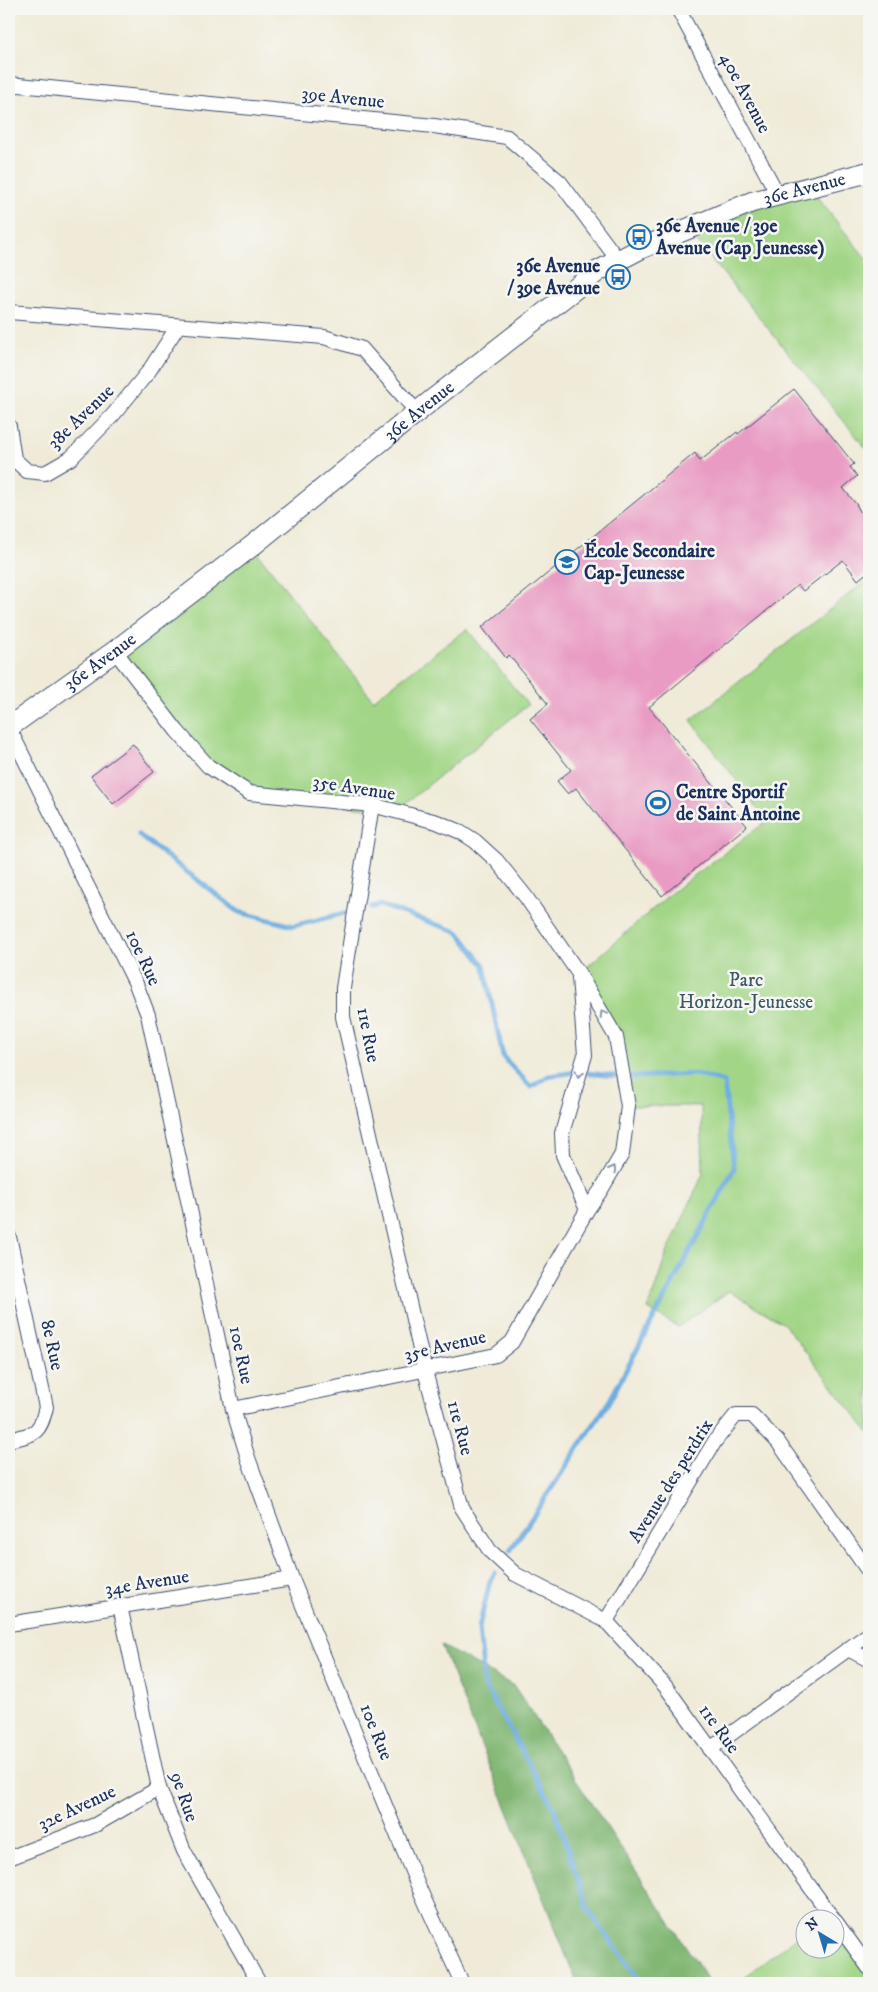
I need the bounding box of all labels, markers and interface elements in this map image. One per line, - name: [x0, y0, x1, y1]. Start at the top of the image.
- street label: 40e Avenue: [714, 49, 776, 137]
- street label: 39e Avenue: [300, 82, 386, 114]
- street label: 36e Avenue: [761, 167, 848, 210]
- place label: 36e Avenue / 39e Avenue (Cap Jeunesse): [655, 215, 824, 260]
- bus stop icon: 36e Avenue / 39e Avenue (Cap Jeunesse): [626, 224, 652, 250]
- place label: 36e Avenue / 39e Avenue: [506, 255, 600, 300]
- bus stop icon: 36e Avenue / 39e Avenue: [605, 264, 631, 290]
- street label: 36e Avenue: [379, 375, 459, 446]
- street label: 38e Avenue: [43, 380, 119, 454]
- place label: École Secondaire Cap-Jeunesse: [584, 538, 715, 585]
- school or university icon: École Secondaire Cap-Jeunesse: [554, 549, 580, 575]
- street label: 36e Avenue: [59, 628, 141, 695]
- street label: 35e Avenue: [311, 770, 397, 806]
- place label: Centre Sportif de Saint Antoine: [676, 781, 800, 826]
- sports icon: Centre Sportif de Saint Antoine: [645, 790, 671, 816]
- street label: 10e Rue: [120, 927, 166, 990]
- park label: Parc Horizon-Jeunesse: [679, 969, 813, 1014]
- street label: 11e Rue: [351, 1006, 385, 1065]
- one-way arrow: [599, 1011, 609, 1020]
- one-way arrow: [574, 1070, 585, 1079]
- one-way arrow: [607, 1166, 617, 1175]
- street label: 8e Rue: [35, 1318, 69, 1373]
- street label: 10e Rue: [224, 1324, 258, 1386]
- street label: 35e Avenue: [402, 1325, 488, 1367]
- street label: 11e Rue: [442, 1398, 478, 1458]
- street label: Avenue des perdrix: [624, 1414, 719, 1547]
- street label: 34e Avenue: [103, 1565, 191, 1601]
- street label: 10e Rue: [354, 1700, 398, 1764]
- street label: 11e Rue: [693, 1700, 745, 1758]
- street label: 9e Rue: [164, 1768, 203, 1825]
- street label: 32e Avenue: [34, 1780, 120, 1836]
- north arrow: [796, 1910, 846, 1960]
- text: N: [803, 1914, 823, 1935]

